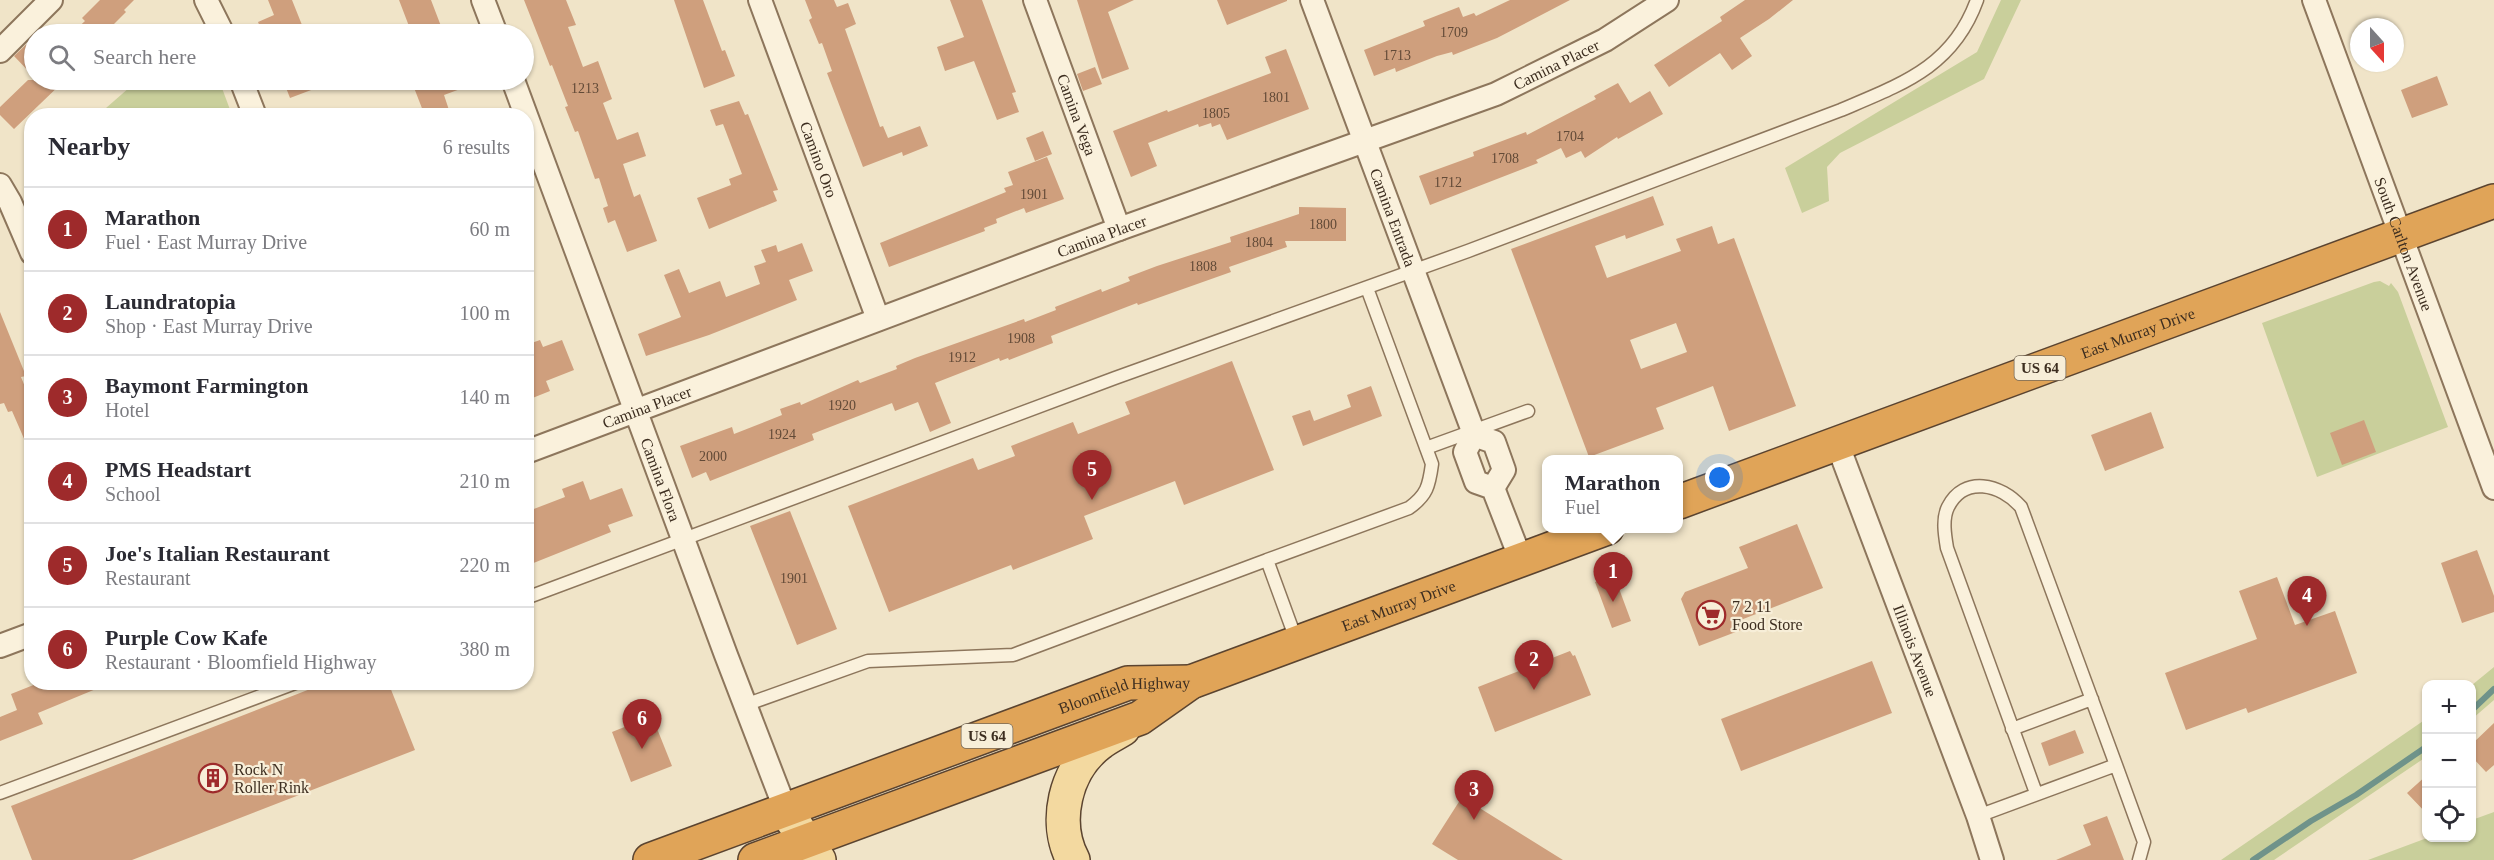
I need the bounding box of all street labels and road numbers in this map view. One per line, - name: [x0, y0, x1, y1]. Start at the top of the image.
- street label: Camina Placer: [1510, 36, 1603, 93]
- street label: Camina Vega: [1054, 72, 1099, 158]
- street label: Camino Oro: [797, 119, 840, 200]
- street label: Camina Entrada: [1367, 166, 1419, 269]
- street label: South Carlton Avenue: [2371, 175, 2436, 313]
- street label: Camina Placer: [1055, 212, 1149, 260]
- street label: East Murray Drive: [2079, 304, 2197, 362]
- road number: US 64: [2014, 356, 2066, 380]
- street label: Camina Placer: [600, 382, 694, 432]
- street label: Camina Flora: [637, 436, 684, 524]
- street label: East Murray Drive: [1339, 577, 1458, 634]
- street label: Illinois Avenue: [1890, 602, 1940, 699]
- street label: Bloomfield Highway: [1056, 674, 1190, 717]
- road number: US 64: [962, 724, 1012, 748]

